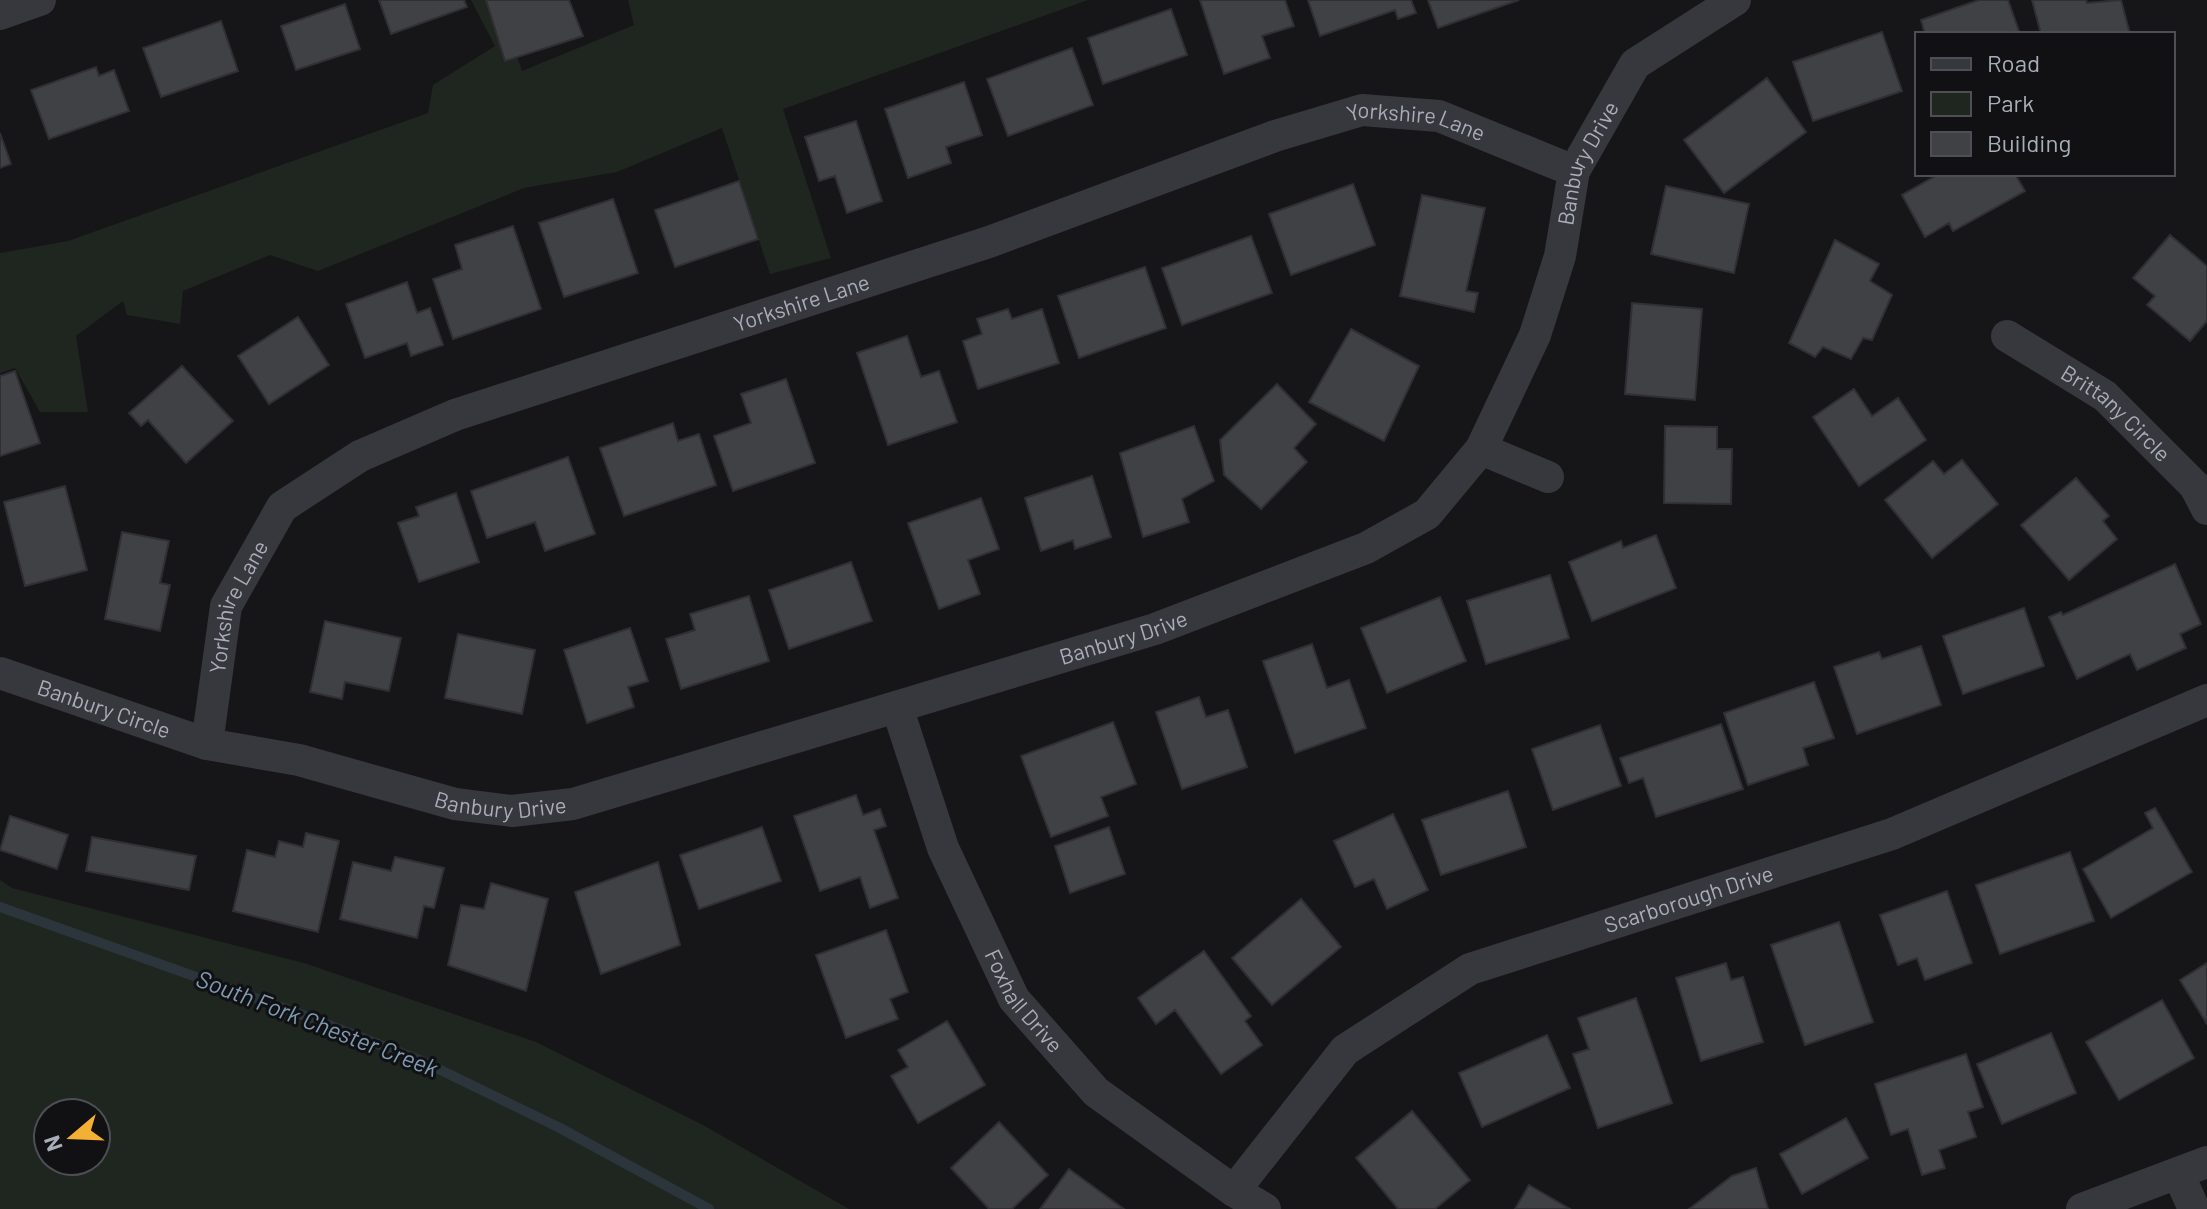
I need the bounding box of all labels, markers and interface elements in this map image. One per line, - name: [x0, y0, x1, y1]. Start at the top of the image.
- legend: [1915, 32, 2175, 176]
- text: Road: [1987, 48, 2040, 77]
- text: Park: [1987, 88, 2034, 117]
- street label: Yorkshire Lane: [1343, 96, 1489, 145]
- street label: Banbury Drive: [1551, 96, 1623, 227]
- text: Building: [1987, 128, 2071, 157]
- street label: Yorkshire Lane: [730, 268, 873, 336]
- street label: Brittany Circle: [2057, 358, 2177, 466]
- street label: Yorkshire Lane: [203, 535, 273, 675]
- street label: Banbury Drive: [1056, 604, 1191, 669]
- street label: Banbury Circle: [34, 673, 174, 743]
- street label: Banbury Drive: [432, 785, 568, 823]
- street label: Scarborough Drive: [1600, 859, 1776, 937]
- street label: Foxhall Drive: [980, 945, 1069, 1057]
- water label: South Fork Chester Creek: [193, 963, 443, 1082]
- north arrow: [32, 1097, 112, 1177]
- text: N: [37, 1133, 67, 1155]

